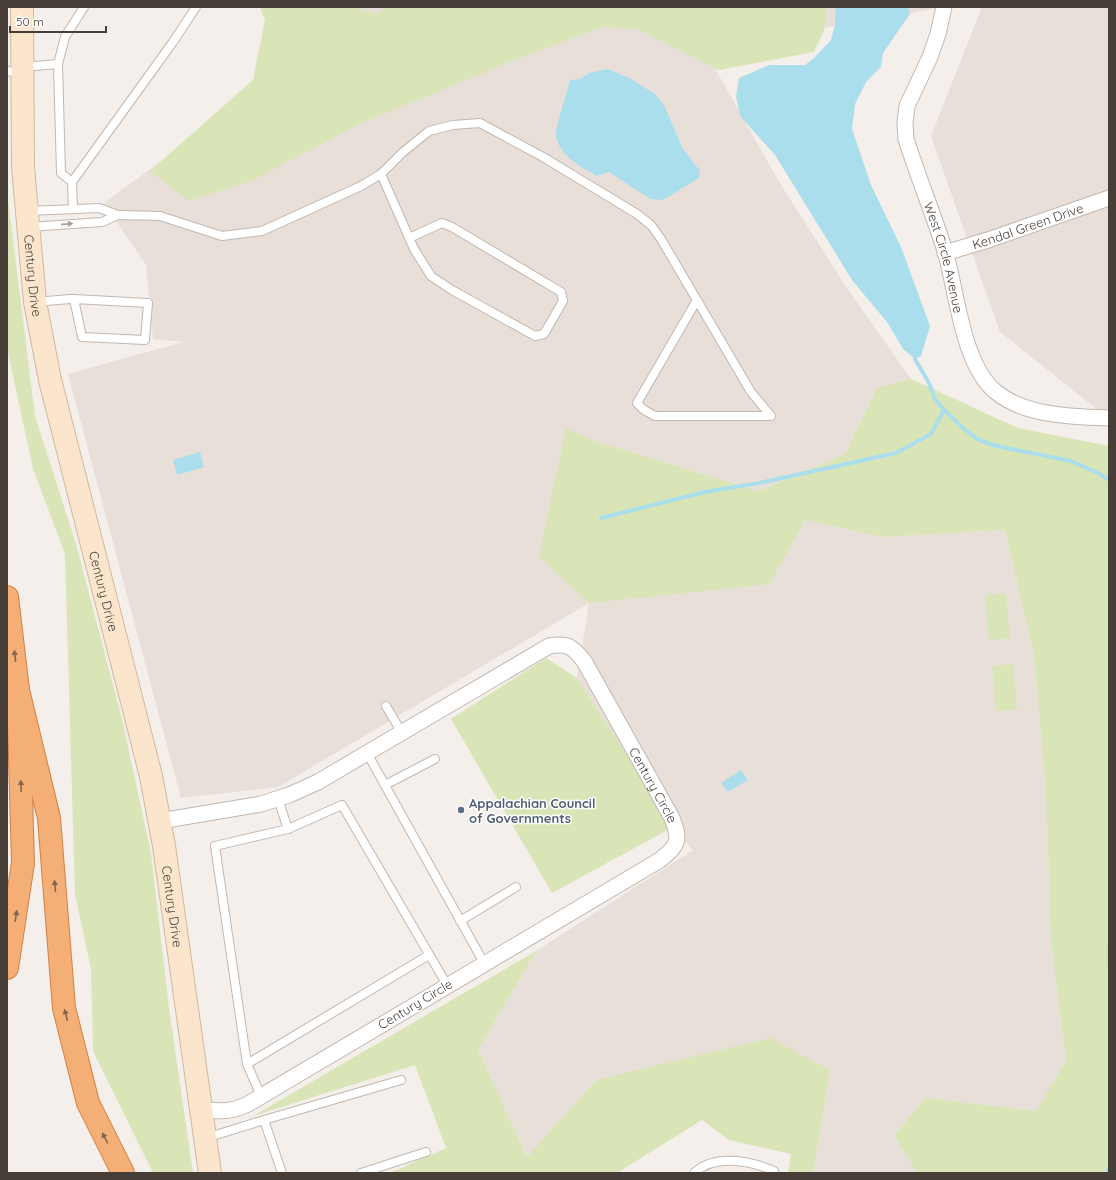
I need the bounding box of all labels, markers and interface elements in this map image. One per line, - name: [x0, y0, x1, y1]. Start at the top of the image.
- scale bar: [10, 8, 106, 34]
- text: 50 m: [16, 14, 44, 29]
- street label: West Circle Avenue: [921, 200, 967, 315]
- street label: Kendal Green Drive: [970, 200, 1085, 252]
- one-way arrow: [61, 221, 73, 228]
- street label: Century Drive: [21, 234, 46, 318]
- street label: Century Drive: [86, 549, 122, 633]
- one-way arrow: [12, 650, 18, 662]
- street label: Century Circle: [626, 744, 681, 825]
- one-way arrow: [17, 780, 24, 792]
- place label: Appalachian Council of Governments: [469, 795, 595, 826]
- marker: Appalachian Council of Governments: [456, 805, 466, 815]
- street label: Century Drive: [159, 865, 186, 949]
- one-way arrow: [51, 880, 58, 892]
- one-way arrow: [13, 909, 19, 922]
- street label: Century Circle: [375, 976, 455, 1032]
- one-way arrow: [63, 1009, 69, 1021]
- one-way arrow: [102, 1132, 109, 1144]

